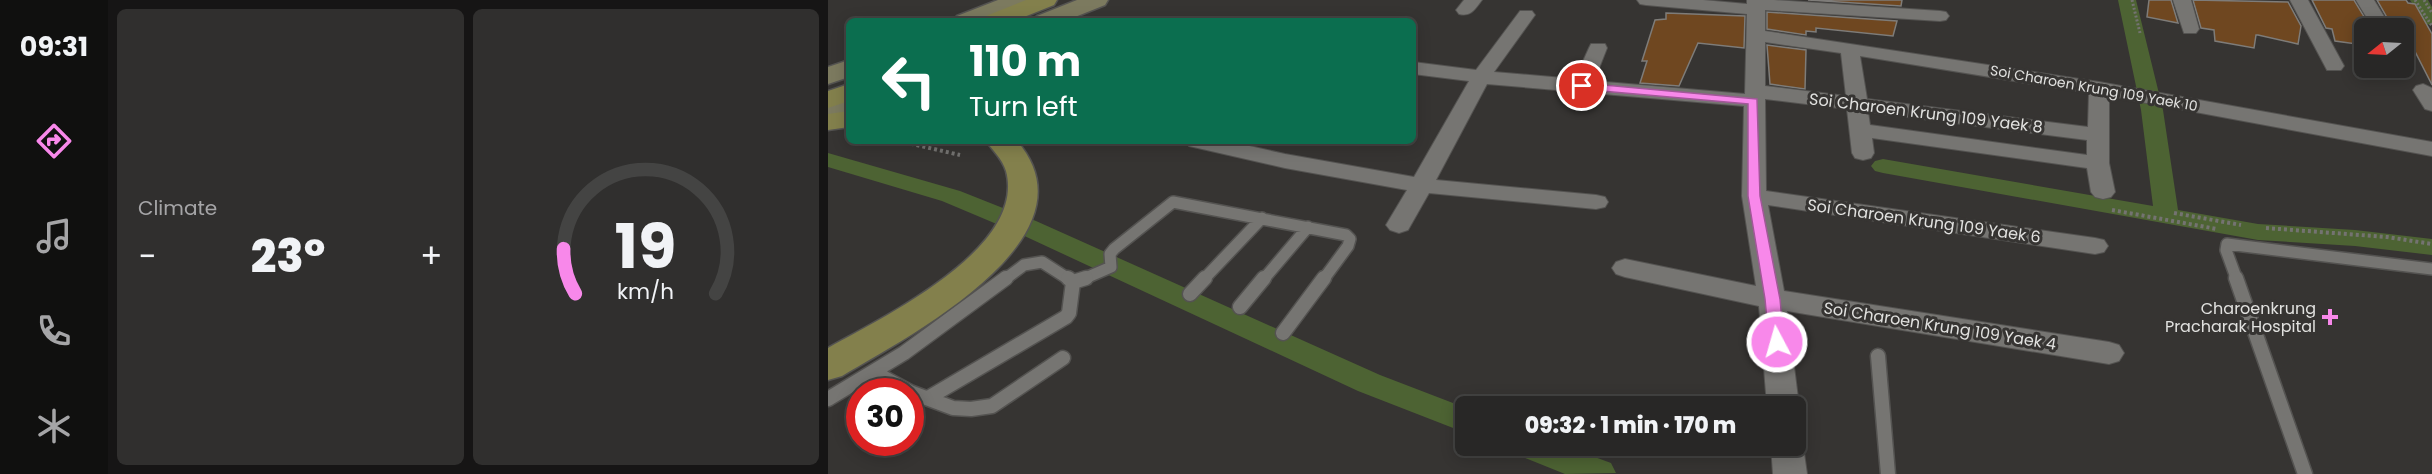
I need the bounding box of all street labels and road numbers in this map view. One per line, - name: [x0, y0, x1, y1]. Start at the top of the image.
- street label: Soi Charoen Krung 109 Yaek 10: [1989, 60, 2199, 116]
- street label: Soi Charoen Krung 109 Yaek 8: [1808, 87, 2044, 139]
- street label: Soi Charoen Krung 109 Yaek 6: [1806, 193, 2042, 249]
- street label: Soi Charoen Krung 109 Yaek 4: [1822, 296, 2058, 356]

